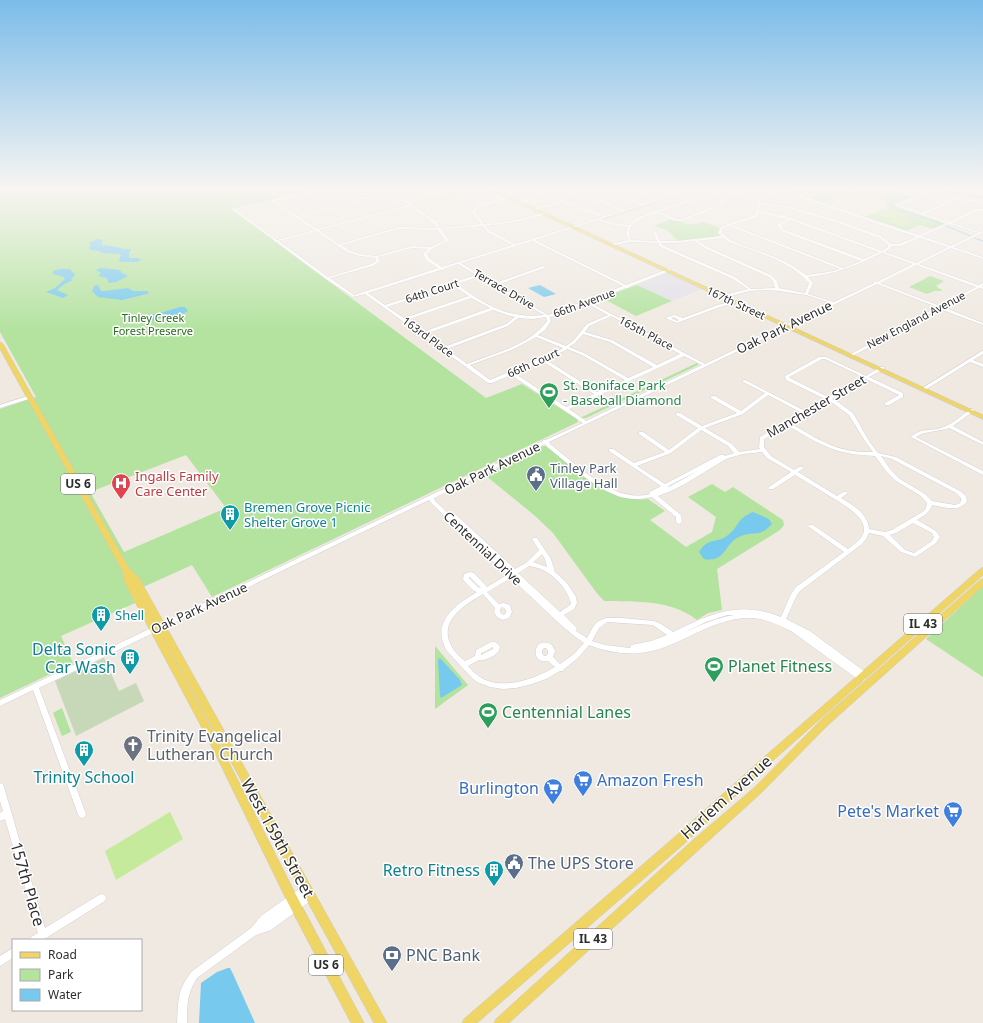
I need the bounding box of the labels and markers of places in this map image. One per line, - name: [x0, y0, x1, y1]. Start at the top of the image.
- place label: St. Boniface Park - Baseball Diamond: [563, 376, 681, 409]
- sports icon: St. Boniface Park - Baseball Diamond: [538, 381, 560, 409]
- place label: Tinley Park Village Hall: [550, 459, 618, 492]
- public building icon: Tinley Park Village Hall: [525, 464, 547, 492]
- place label: Ingalls Family Care Center: [135, 467, 219, 500]
- hospital icon: Ingalls Family Care Center: [110, 472, 132, 500]
- place label: Bremen Grove Picnic Shelter Grove 1: [244, 498, 370, 531]
- building icon: Bremen Grove Picnic Shelter Grove 1: [219, 503, 241, 531]
- building icon: Shell: [90, 604, 112, 632]
- place label: Shell: [115, 606, 144, 624]
- place label: Delta Sonic Car Wash: [32, 638, 116, 678]
- building icon: Delta Sonic Car Wash: [119, 647, 141, 675]
- sports icon: Planet Fitness: [703, 655, 725, 683]
- place label: Planet Fitness: [728, 655, 832, 677]
- sports icon: Centennial Lanes: [477, 701, 499, 729]
- place label: Centennial Lanes: [502, 701, 631, 723]
- place label: Trinity Evangelical Lutheran Church: [147, 725, 282, 765]
- church icon: Trinity Evangelical Lutheran Church: [122, 734, 144, 762]
- building icon: Trinity School: [73, 739, 95, 767]
- place label: Trinity School: [34, 766, 134, 788]
- supermarket icon: Amazon Fresh: [572, 769, 594, 797]
- place label: Amazon Fresh: [597, 769, 704, 791]
- place label: Burlington: [459, 777, 539, 799]
- supermarket icon: Burlington: [542, 777, 564, 805]
- place label: Pete's Market: [837, 800, 939, 822]
- supermarket icon: Pete's Market: [942, 800, 964, 828]
- public building icon: The UPS Store: [503, 852, 525, 880]
- place label: The UPS Store: [528, 852, 634, 874]
- place label: Retro Fitness: [383, 859, 480, 881]
- building icon: Retro Fitness: [483, 859, 505, 887]
- bank icon: PNC Bank: [381, 944, 403, 972]
- place label: PNC Bank: [406, 944, 480, 966]

